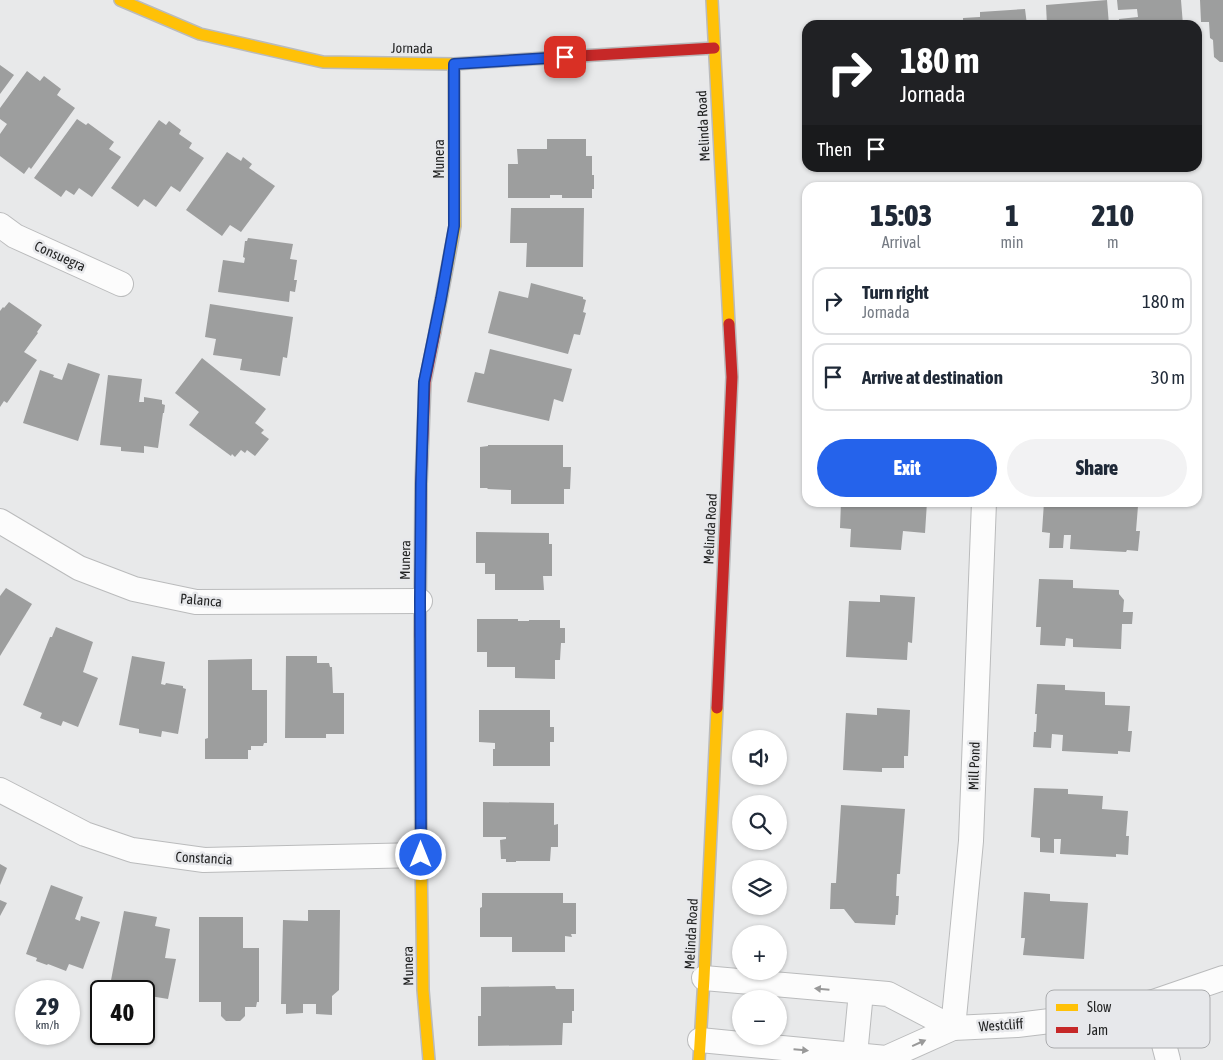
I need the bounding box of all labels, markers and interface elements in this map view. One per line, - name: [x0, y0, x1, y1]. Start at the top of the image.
- pin: [544, 36, 586, 78]
- street label: Jornada: [391, 40, 433, 56]
- icon: right: [817, 40, 882, 105]
- text: 180 m: [900, 40, 979, 80]
- icon: arrive: [551, 43, 579, 71]
- text: Jornada: [900, 81, 965, 107]
- street label: Melinda Road: [693, 90, 713, 162]
- icon: arrive: [862, 135, 890, 163]
- text: Then: [817, 138, 852, 160]
- street label: Munera: [431, 139, 447, 179]
- text: 15:03: [870, 198, 932, 232]
- text: 1: [1005, 198, 1019, 232]
- text: 210: [1092, 198, 1134, 232]
- text: Arrival: [882, 233, 921, 251]
- text: min: [1001, 233, 1024, 251]
- text: m: [1107, 233, 1119, 251]
- street label: Consuegra: [32, 238, 88, 274]
- text: Turn right: [862, 281, 929, 303]
- icon: right: [819, 287, 847, 315]
- text: 180 m: [1142, 290, 1185, 312]
- text: Jornada: [862, 303, 910, 321]
- icon: arrive: [819, 363, 847, 391]
- text: Arrive at destination: [862, 366, 1003, 388]
- text: 30 m: [1151, 366, 1185, 388]
- button: Exit: [817, 439, 997, 497]
- button: Share: [1007, 439, 1187, 497]
- street label: Melinda Road: [700, 493, 720, 565]
- street label: Munera: [397, 540, 413, 580]
- street label: Palanca: [179, 590, 223, 610]
- map controls: [732, 730, 787, 1045]
- button: sound: [732, 730, 787, 785]
- street label: Mill Pond: [965, 741, 983, 791]
- button: search: [732, 795, 787, 850]
- position arrow: [394, 828, 446, 880]
- street label: Constancia: [175, 849, 233, 867]
- button: layers: [732, 860, 787, 915]
- street label: Melinda Road: [681, 898, 701, 970]
- button: +: [732, 925, 787, 980]
- street label: Munera: [400, 946, 416, 986]
- speed limit sign: 40: [90, 980, 155, 1045]
- one-way arrow: [814, 984, 830, 992]
- button: −: [732, 990, 787, 1045]
- legend: [1046, 990, 1210, 1048]
- text: 29: [36, 992, 59, 1020]
- text: Slow: [1087, 999, 1112, 1015]
- street label: Westcliff: [978, 1015, 1024, 1035]
- text: km/h: [36, 1018, 59, 1032]
- text: Jam: [1087, 1022, 1108, 1038]
- one-way arrow: [912, 1039, 926, 1047]
- one-way arrow: [793, 1046, 809, 1054]

